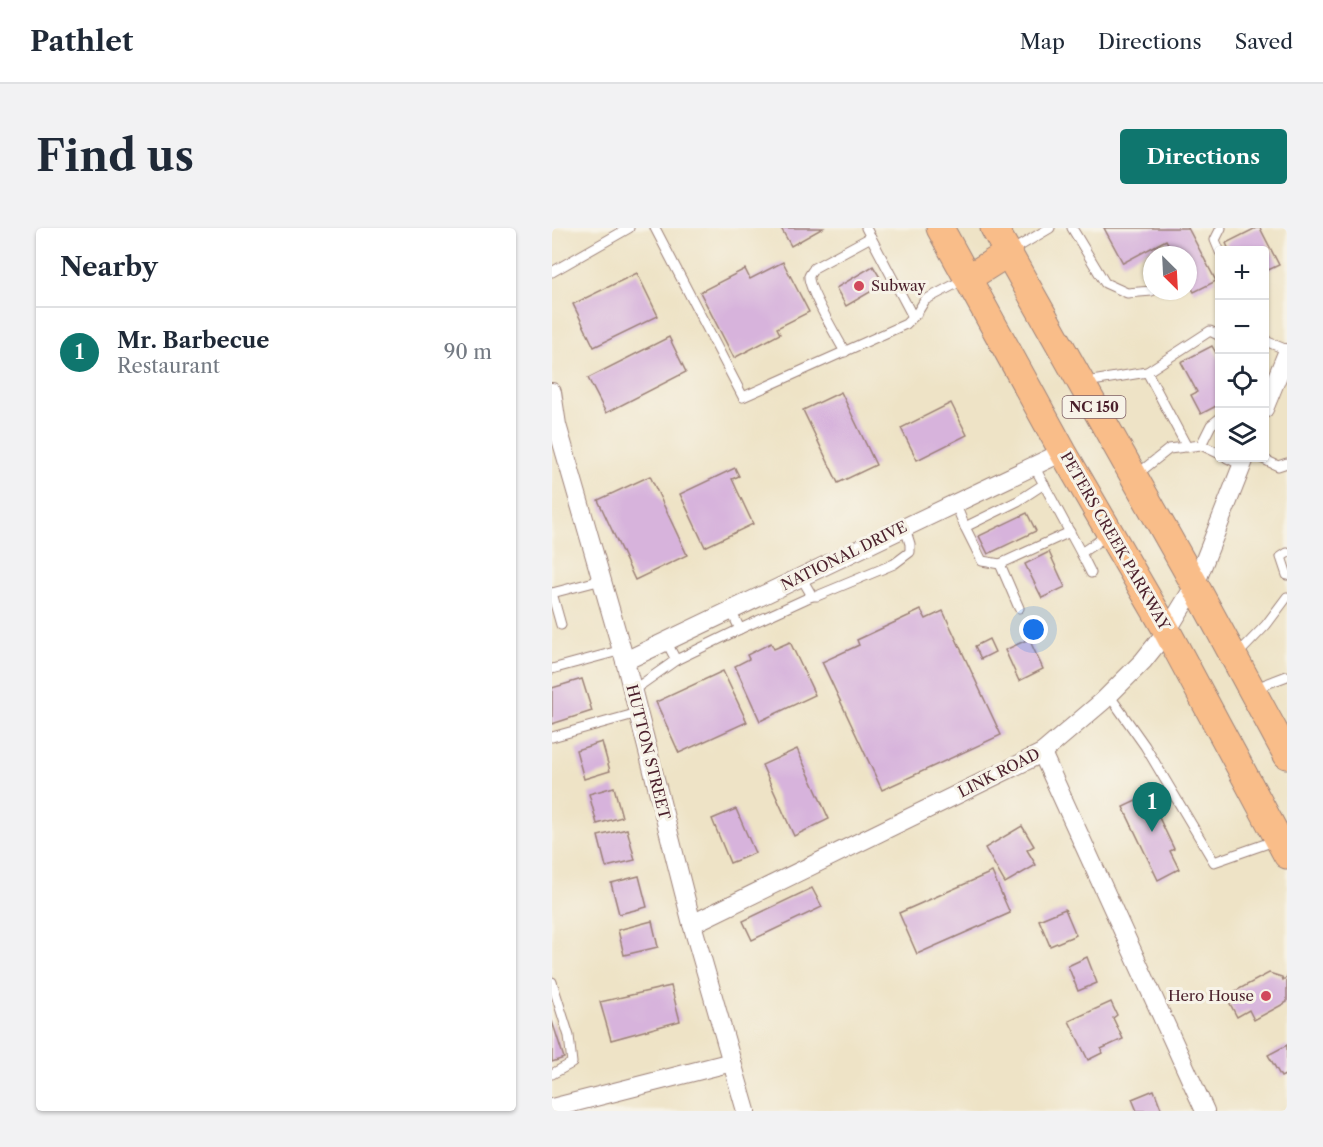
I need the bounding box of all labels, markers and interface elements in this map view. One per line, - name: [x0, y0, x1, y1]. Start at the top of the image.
- text: Pathlet: [30, 24, 133, 58]
- text: Map: [1020, 29, 1065, 54]
- text: Directions: [1098, 29, 1202, 54]
- text: Saved: [1235, 29, 1293, 54]
- button: Directions: [1120, 129, 1287, 184]
- text: Find us: [36, 130, 194, 182]
- north arrow: [1143, 246, 1197, 300]
- map controls: [1215, 246, 1269, 462]
- button: +: [1215, 246, 1269, 300]
- text: Nearby: [60, 251, 158, 283]
- place label: Subway: [871, 276, 926, 295]
- marker: Subway: [852, 279, 866, 293]
- button: −: [1215, 300, 1269, 354]
- text: Mr. Barbecue: [117, 327, 269, 354]
- text: 1: [75, 340, 84, 364]
- text: 90 m: [444, 340, 492, 364]
- text: Restaurant: [117, 354, 220, 378]
- button: locate: [1215, 354, 1269, 408]
- road number: NC 150: [1062, 396, 1126, 418]
- button: layers: [1215, 408, 1269, 462]
- street label: PETERS CREEK PARKWAY: [1056, 448, 1175, 634]
- street label: NATIONAL DRIVE: [778, 517, 910, 594]
- your location: [1019, 615, 1048, 644]
- street label: HUTTON STREET: [622, 682, 675, 822]
- street label: LINK ROAD: [955, 744, 1043, 801]
- pin: 1: [1132, 782, 1172, 832]
- place label: Hero House: [1168, 986, 1254, 1005]
- marker: Hero House: [1259, 989, 1273, 1003]

